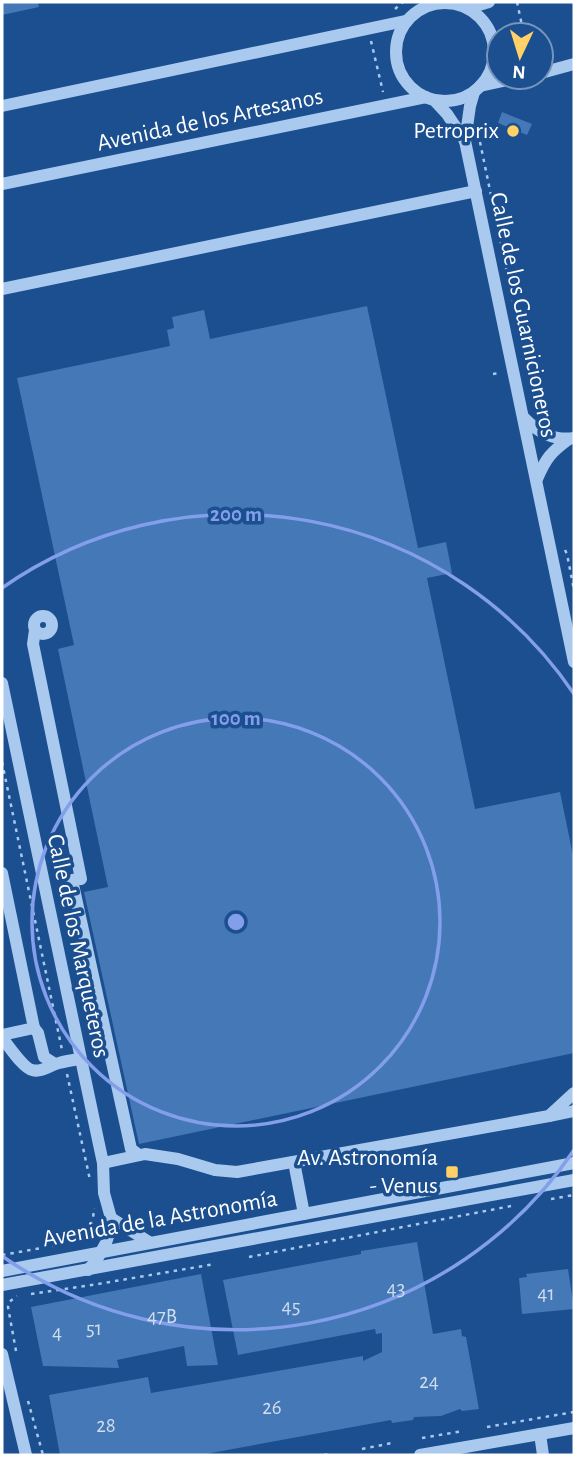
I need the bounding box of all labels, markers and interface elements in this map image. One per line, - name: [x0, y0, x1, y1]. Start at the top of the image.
- north arrow: [485, 21, 555, 91]
- text: N: [512, 62, 526, 81]
- street label: Avenida de los Artesanos: [95, 84, 325, 156]
- place label: Petroprix: [413, 119, 500, 143]
- marker: Petroprix: [505, 123, 521, 139]
- street label: Calle de los Guarnicioneros: [485, 190, 561, 440]
- text: 200 m: [210, 504, 262, 525]
- text: 100 m: [211, 708, 261, 729]
- street label: Calle de los Marqueteros: [43, 832, 113, 1060]
- centre of rings: [224, 910, 248, 934]
- place label: Av. Astronomía - Venus: [297, 1146, 438, 1198]
- marker: Av. Astronomía - Venus: [444, 1164, 460, 1180]
- street label: Avenida de la Astronomía: [41, 1187, 279, 1251]
- house number: 43: [387, 1278, 405, 1299]
- house number: 41: [537, 1283, 555, 1304]
- house number: 45: [282, 1296, 300, 1317]
- house number: 47B: [147, 1306, 177, 1327]
- house number: 51: [86, 1318, 102, 1339]
- house number: 4: [52, 1322, 62, 1343]
- house number: 24: [419, 1371, 439, 1392]
- house number: 26: [262, 1397, 282, 1418]
- house number: 28: [96, 1415, 116, 1436]

